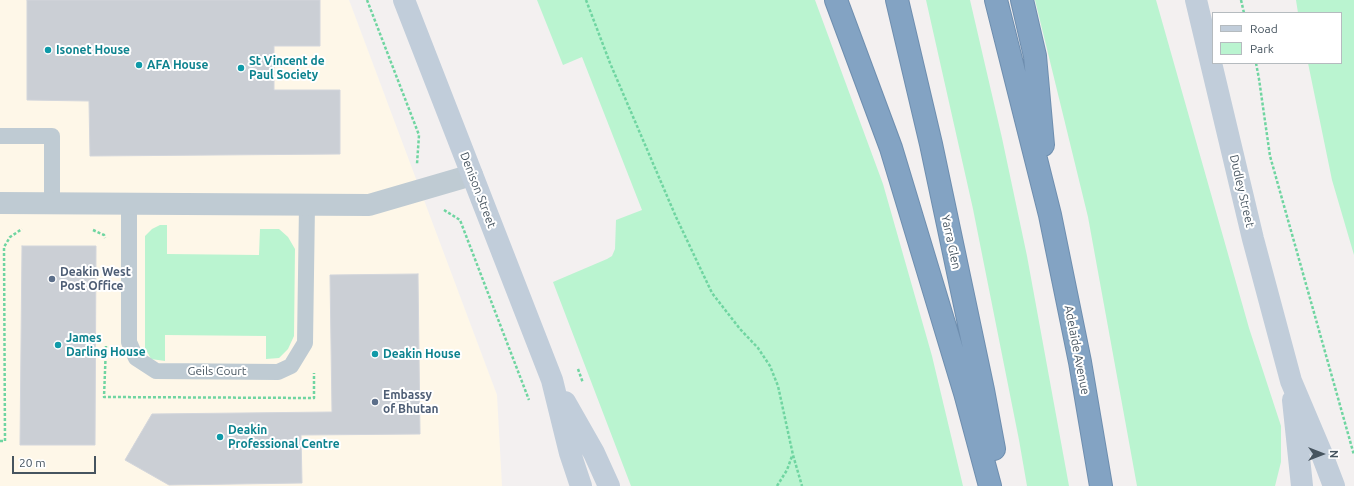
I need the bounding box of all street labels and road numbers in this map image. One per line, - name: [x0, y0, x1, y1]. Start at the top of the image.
- street label: Denison Street: [457, 150, 499, 230]
- street label: Dudley Street: [1227, 153, 1257, 229]
- street label: Yarra Glen: [938, 213, 964, 271]
- street label: Adelaide Avenue: [1061, 304, 1093, 396]
- street label: Geils Court: [187, 364, 247, 378]

